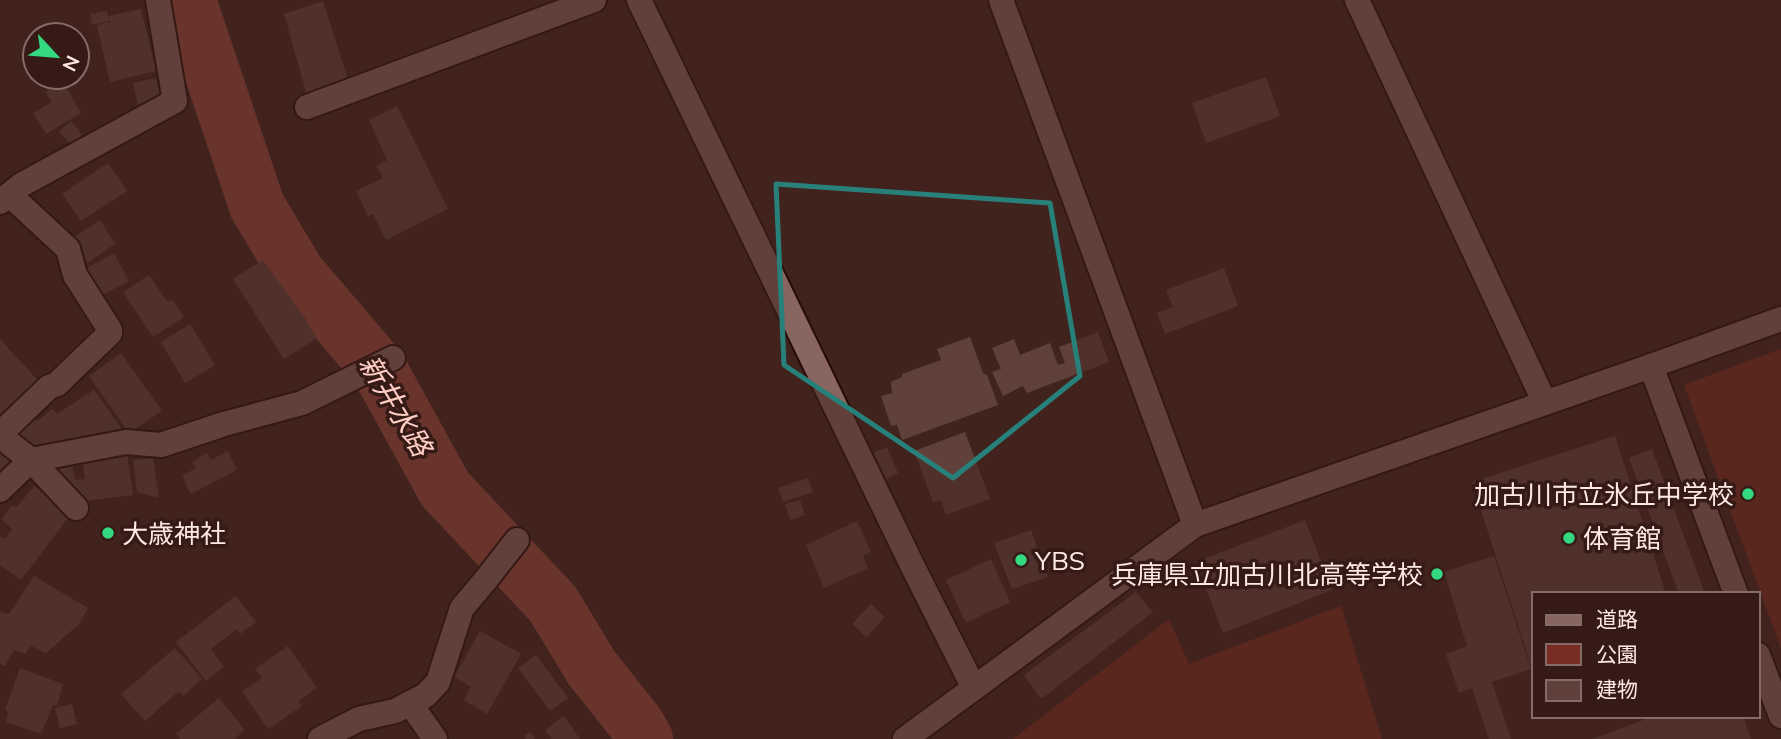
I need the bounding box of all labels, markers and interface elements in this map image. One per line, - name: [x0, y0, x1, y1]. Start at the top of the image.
- north arrow: [21, 21, 91, 91]
- text: N: [57, 52, 85, 75]
- water label: 新井水路: [352, 348, 441, 464]
- place label: 加古川市立氷丘中学校: [1474, 478, 1734, 511]
- marker: 加古川市立氷丘中学校: [1740, 486, 1756, 502]
- place label: 大歳神社: [122, 517, 226, 550]
- place label: 体育館: [1583, 522, 1661, 555]
- marker: 大歳神社: [100, 525, 116, 541]
- marker: 体育館: [1561, 530, 1577, 546]
- place label: YBS: [1034, 544, 1085, 577]
- marker: YBS: [1013, 552, 1029, 568]
- place label: 兵庫県立加古川北高等学校: [1111, 558, 1423, 591]
- marker: 兵庫県立加古川北高等学校: [1429, 566, 1445, 582]
- legend: [1532, 592, 1760, 718]
- text: 道路: [1596, 606, 1638, 632]
- text: 公園: [1596, 641, 1638, 667]
- text: 建物: [1596, 676, 1638, 702]

